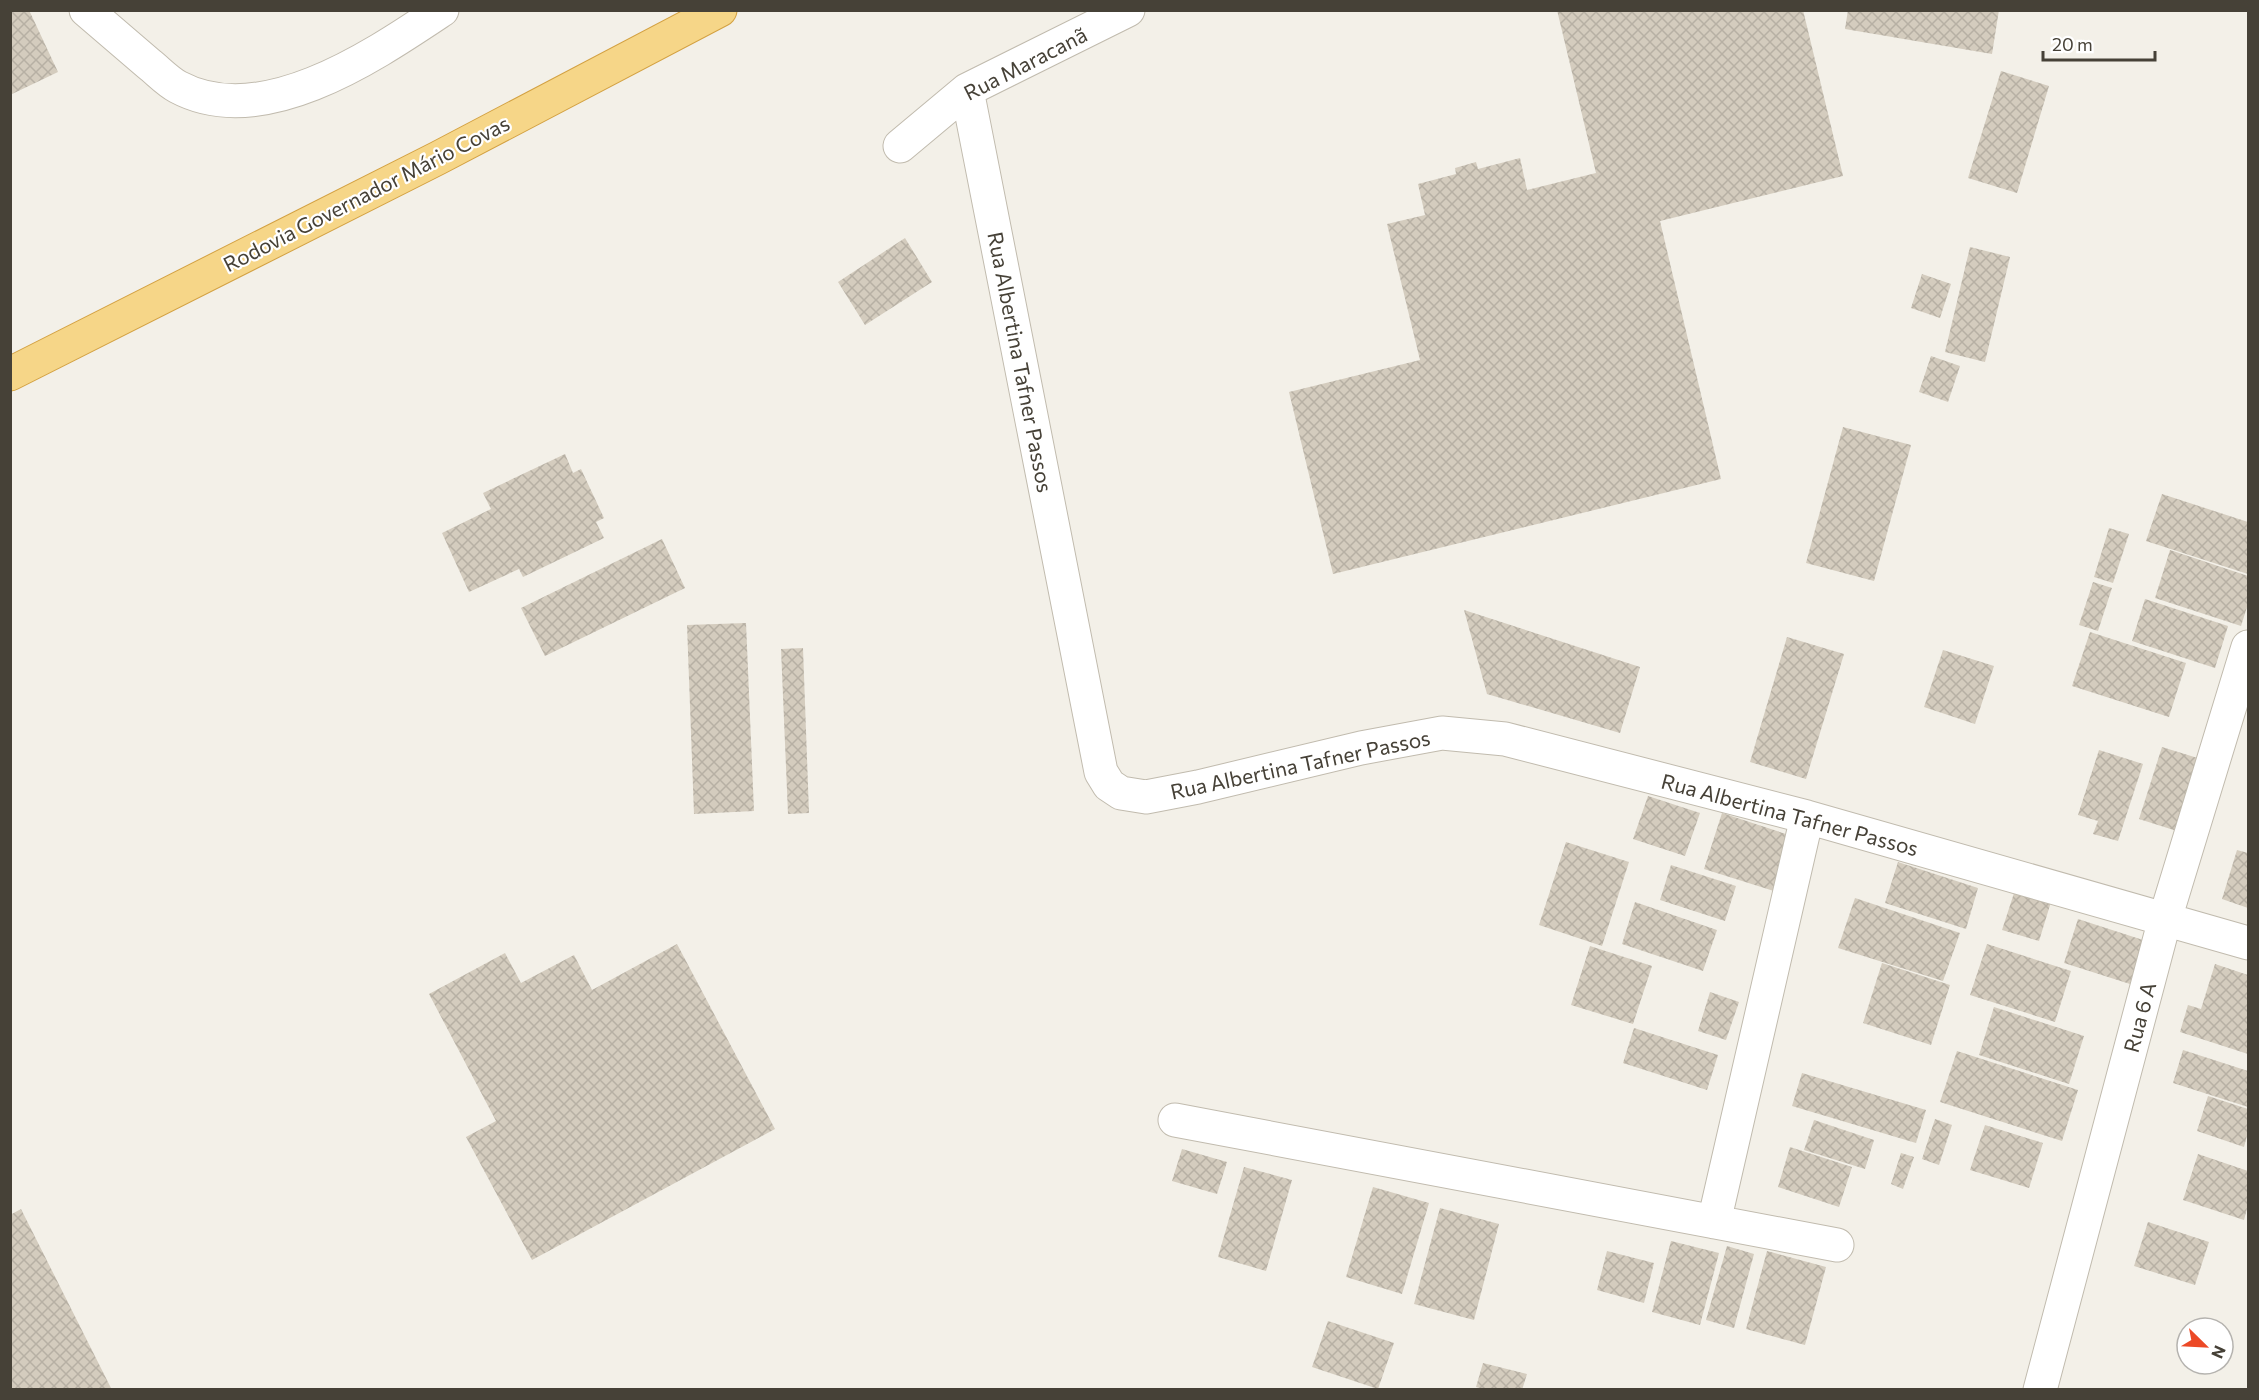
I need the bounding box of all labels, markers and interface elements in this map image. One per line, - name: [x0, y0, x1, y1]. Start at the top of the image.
- street label: Rua Maracanã: [959, 21, 1091, 105]
- scale bar: [2043, 24, 2156, 62]
- text: 20 m: [2052, 33, 2093, 55]
- street label: Rodovia Governador Mário Covas: [219, 110, 513, 276]
- street label: Rua Albertina Tafner Passos: [983, 230, 1059, 494]
- street label: Rua Albertina Tafner Passos: [1168, 724, 1432, 804]
- street label: Rua Albertina Tafner Passos: [1659, 768, 1921, 860]
- street label: Rua 6 A: [2118, 979, 2160, 1055]
- north arrow: [2175, 1316, 2235, 1376]
- text: N: [2208, 1343, 2230, 1362]

